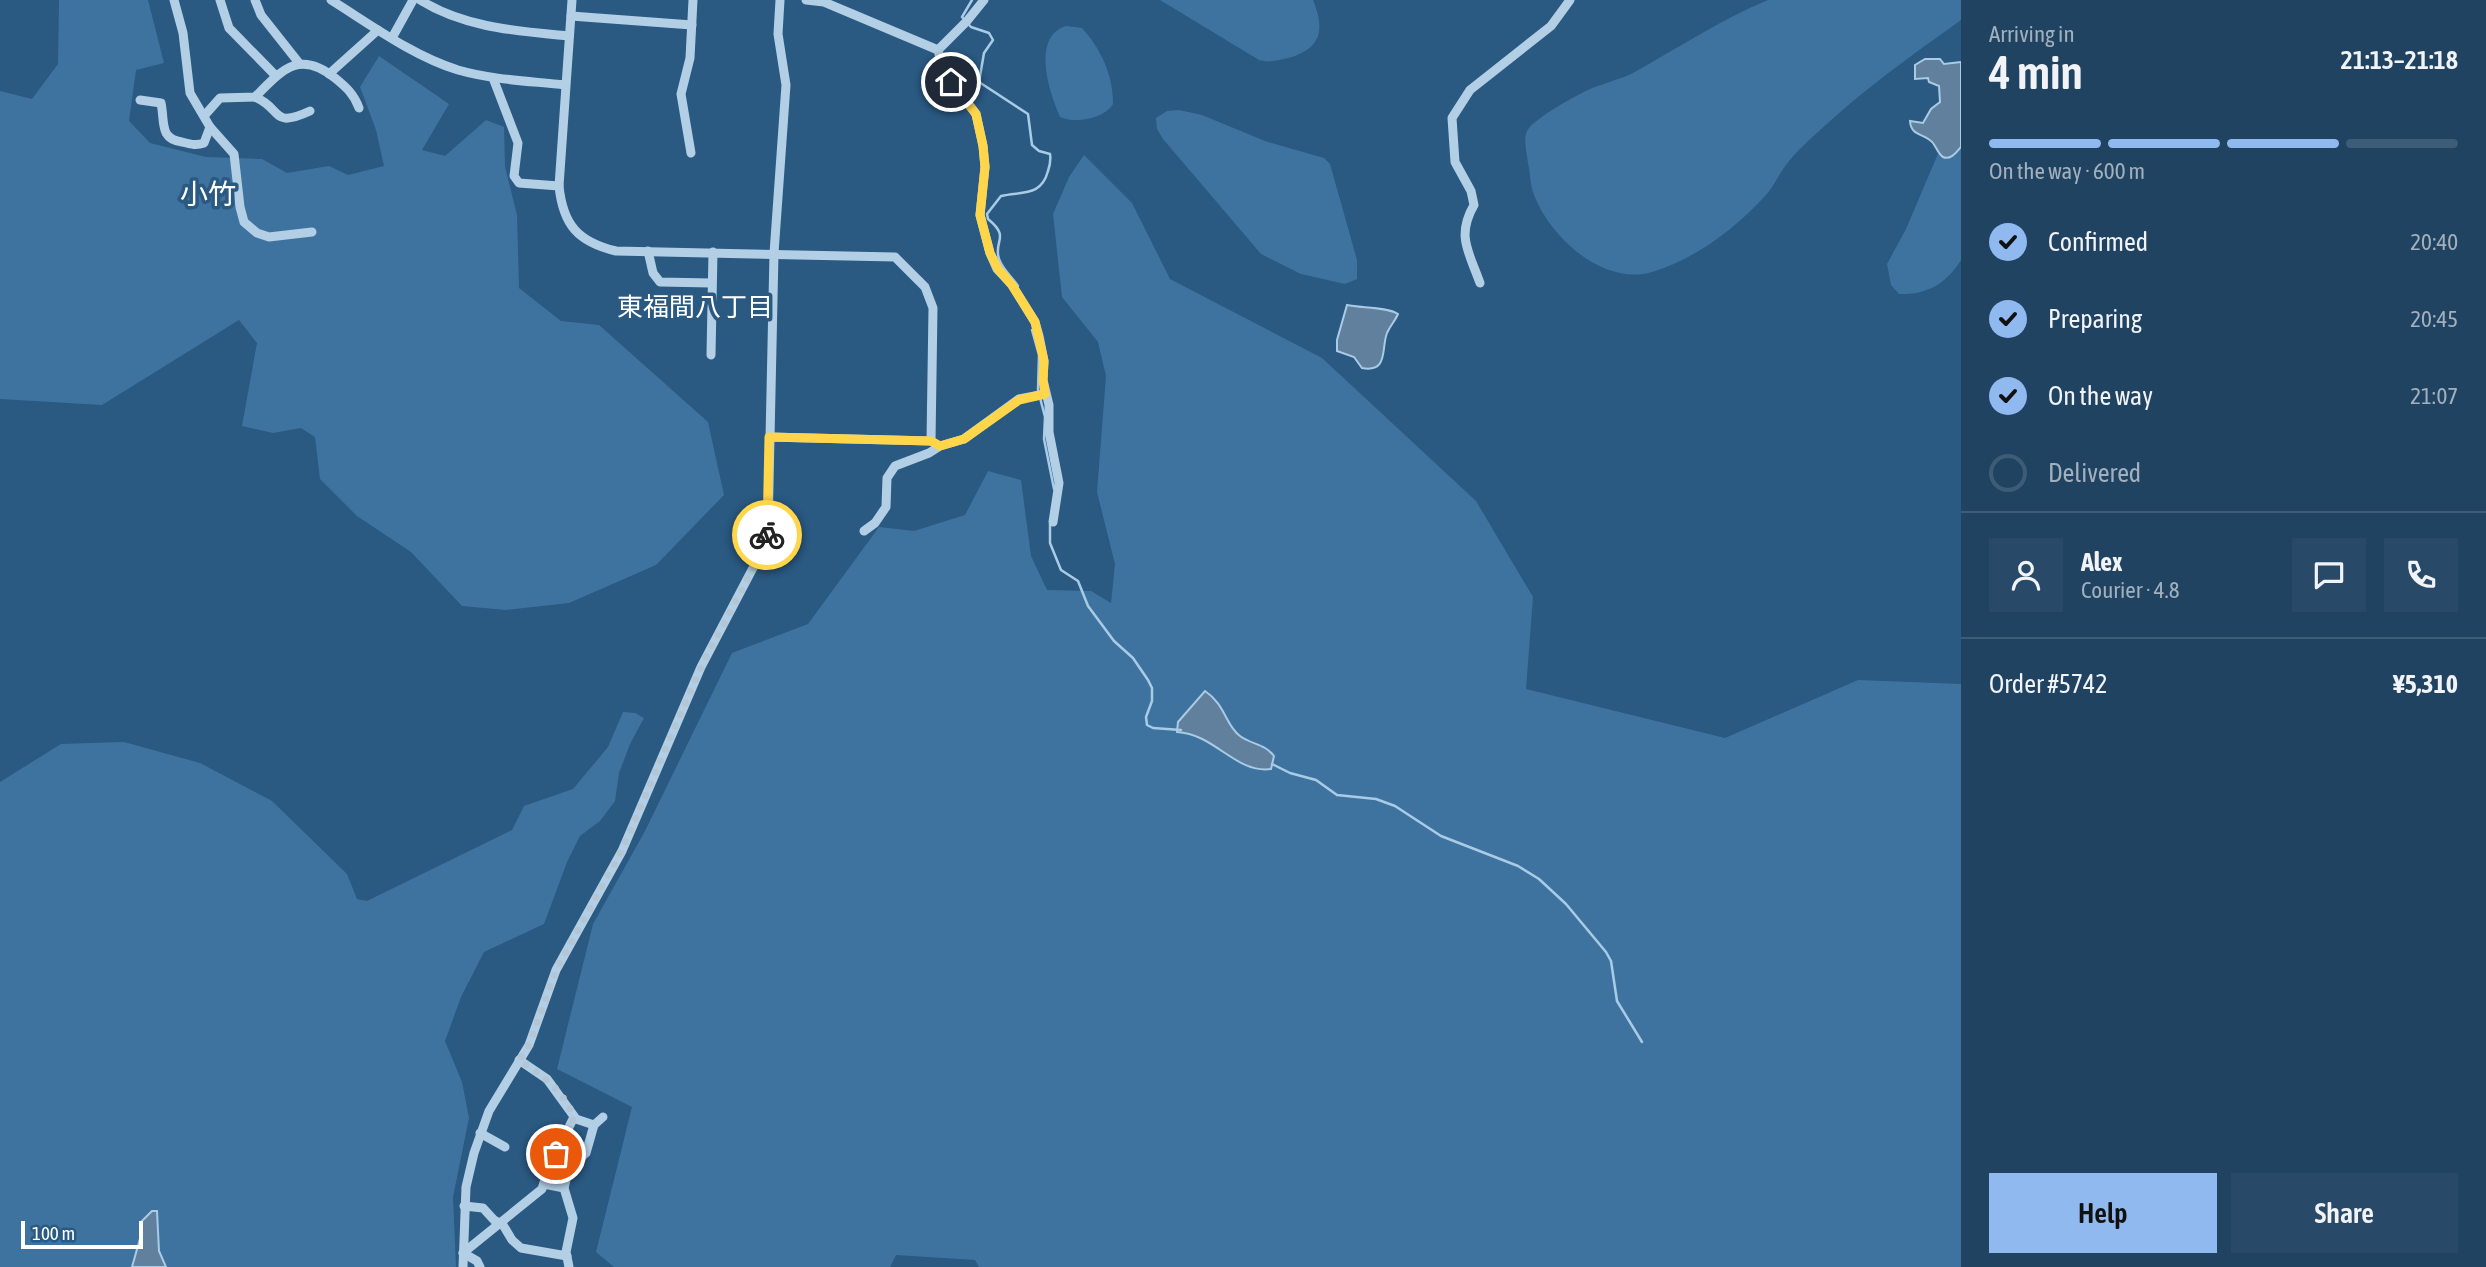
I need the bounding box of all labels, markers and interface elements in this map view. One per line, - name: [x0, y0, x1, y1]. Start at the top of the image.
- text: Arriving in: [1989, 21, 2075, 47]
- text: 21:13–21:18: [2341, 45, 2458, 75]
- text: 4 min: [1989, 46, 2083, 99]
- pin: [921, 52, 981, 112]
- icon: home: [932, 63, 970, 101]
- text: On the way · 600 m: [1989, 158, 2145, 184]
- district label: 小竹: [180, 178, 236, 210]
- icon: check: [1989, 223, 2027, 261]
- text: Confirmed: [2048, 227, 2148, 257]
- text: 20:40: [2410, 229, 2458, 255]
- district label: 東福間八丁目: [617, 292, 773, 322]
- icon: check: [1989, 300, 2027, 338]
- text: Preparing: [2048, 304, 2142, 334]
- text: 20:45: [2410, 306, 2458, 332]
- icon: check: [1989, 377, 2027, 415]
- text: On the way: [2048, 381, 2153, 411]
- text: 21:07: [2410, 383, 2458, 409]
- text: Delivered: [2048, 458, 2141, 488]
- courier: [732, 500, 802, 570]
- icon: bike: [748, 516, 786, 554]
- button: person: [1989, 538, 2063, 612]
- button: chat: [2292, 538, 2366, 612]
- button: phone: [2384, 538, 2458, 612]
- text: Alex: [2081, 547, 2122, 577]
- text: Courier · 4.8: [2081, 577, 2180, 603]
- text: Order #5742: [1989, 669, 2108, 699]
- text: ¥5,310: [2393, 669, 2458, 699]
- pin: [526, 1124, 586, 1184]
- icon: bag: [537, 1135, 575, 1173]
- button: Help: [1989, 1173, 2217, 1253]
- button: Share: [2231, 1173, 2458, 1253]
- scale bar: [21, 1218, 144, 1250]
- text: 100 m: [32, 1222, 75, 1244]

